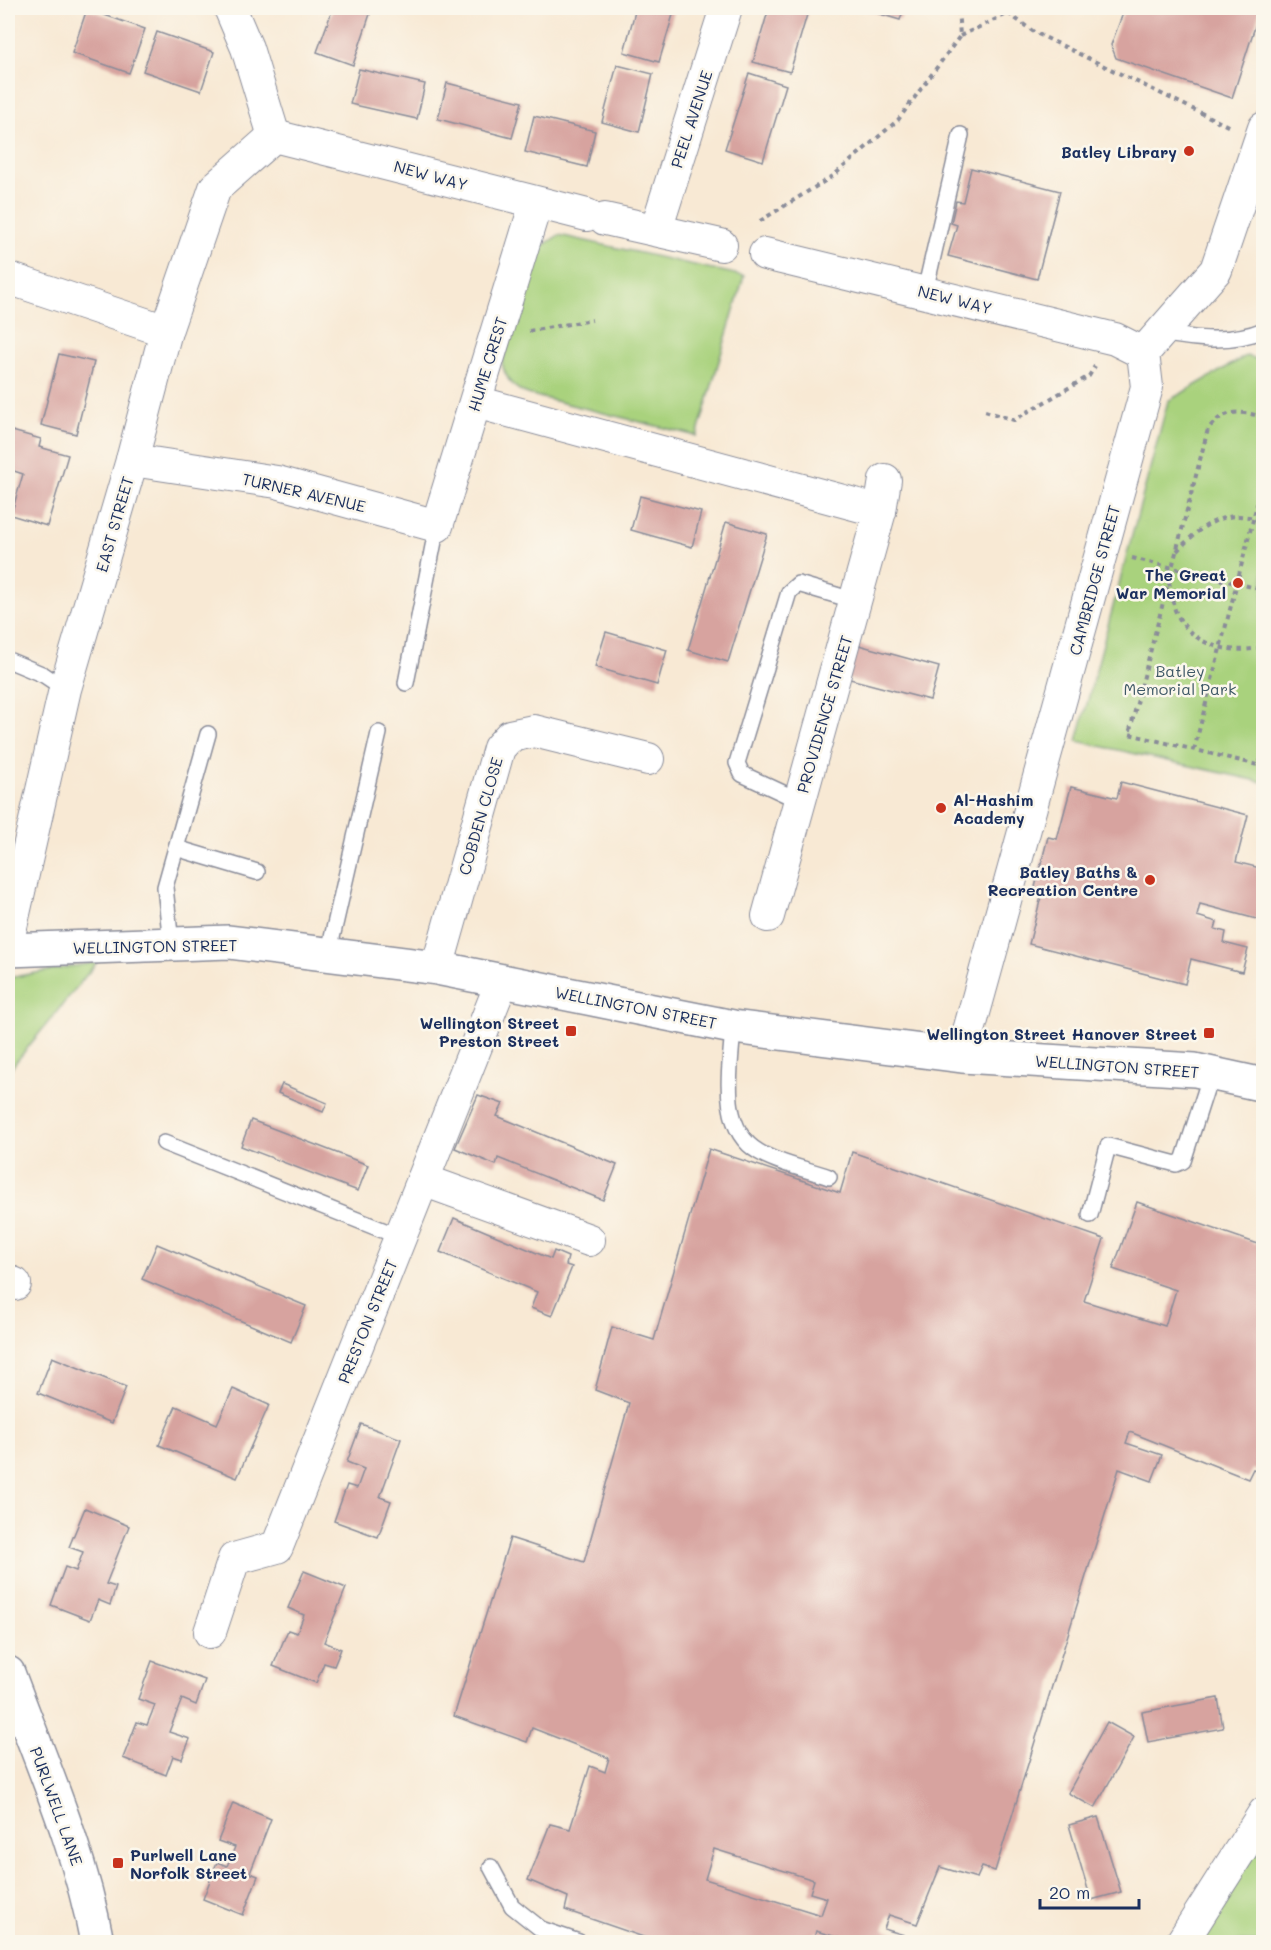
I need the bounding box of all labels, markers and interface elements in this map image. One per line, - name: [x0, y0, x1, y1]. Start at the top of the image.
- street label: PEEL AVENUE: [665, 68, 717, 170]
- place label: Batley Library: [1061, 141, 1177, 162]
- marker: Batley Library: [1182, 144, 1196, 158]
- street label: NEW WAY: [392, 155, 470, 195]
- street label: NEW WAY: [916, 280, 994, 318]
- street label: HUME CREST: [463, 314, 511, 414]
- street label: TURNER AVENUE: [240, 468, 368, 516]
- street label: EAST STREET: [90, 474, 138, 574]
- street label: CAMBRIDGE STREET: [1064, 502, 1124, 658]
- place label: The Great War Memorial: [1116, 564, 1226, 603]
- marker: The Great War Memorial: [1231, 576, 1245, 590]
- street label: PROVIDENCE STREET: [791, 633, 857, 795]
- park label: Batley Memorial Park: [1123, 660, 1237, 699]
- street label: COBDEN CLOSE: [453, 755, 507, 877]
- place label: Al-Hashim Academy: [953, 789, 1033, 828]
- marker: Al-Hashim Academy: [934, 801, 948, 815]
- place label: Batley Baths & Recreation Centre: [987, 861, 1138, 900]
- marker: Batley Baths & Recreation Centre: [1143, 873, 1157, 887]
- street label: WELLINGTON STREET: [72, 934, 238, 958]
- street label: WELLINGTON STREET: [553, 981, 719, 1033]
- place label: Wellington Street Preston Street: [420, 1012, 559, 1051]
- place label: Wellington Street Hanover Street: [926, 1023, 1197, 1044]
- marker: Wellington Street Preston Street: [564, 1024, 578, 1038]
- marker: Wellington Street Hanover Street: [1202, 1026, 1216, 1040]
- street label: WELLINGTON STREET: [1034, 1050, 1200, 1082]
- street label: PRESTON STREET: [333, 1256, 402, 1386]
- street label: PURLWELL LANE: [26, 1744, 88, 1868]
- place label: Purlwell Lane Norfolk Street: [130, 1844, 247, 1883]
- marker: Purlwell Lane Norfolk Street: [111, 1856, 125, 1870]
- scale bar: [1040, 1872, 1139, 1910]
- text: 20 m: [1049, 1880, 1090, 1904]

